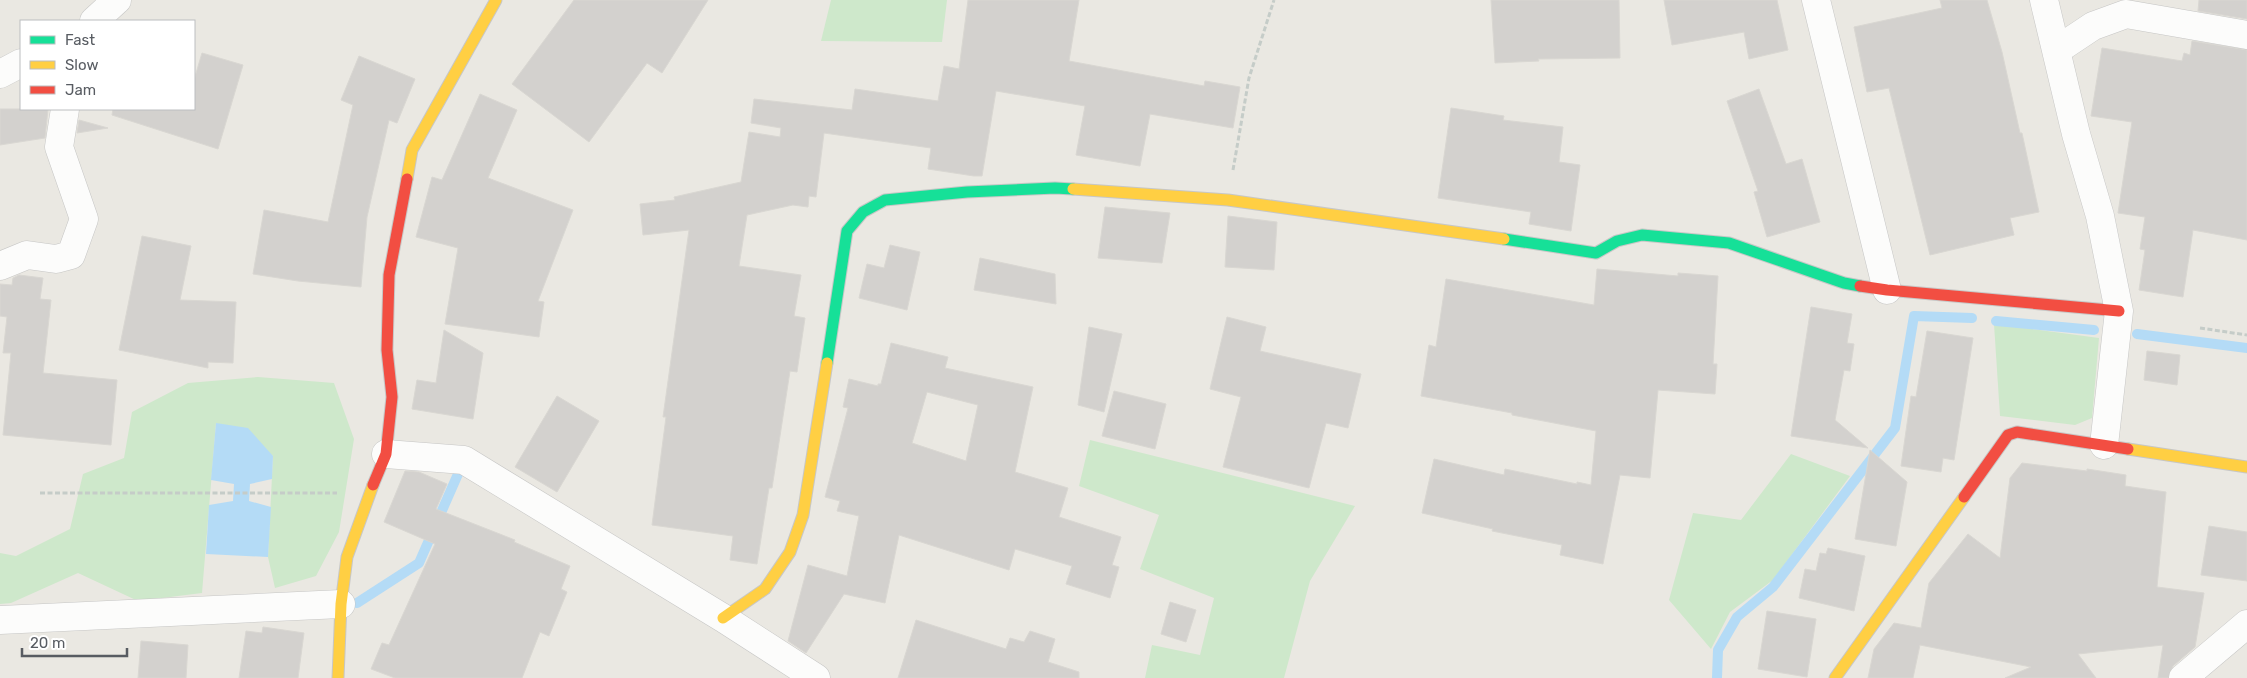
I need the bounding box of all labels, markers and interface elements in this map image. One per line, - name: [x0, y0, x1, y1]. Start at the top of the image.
- legend: [20, 20, 195, 110]
- text: Fast: [65, 31, 95, 49]
- text: Slow: [65, 56, 98, 74]
- text: Jam: [65, 81, 96, 99]
- scale bar: [22, 626, 128, 658]
- text: 20 m: [30, 634, 65, 652]

